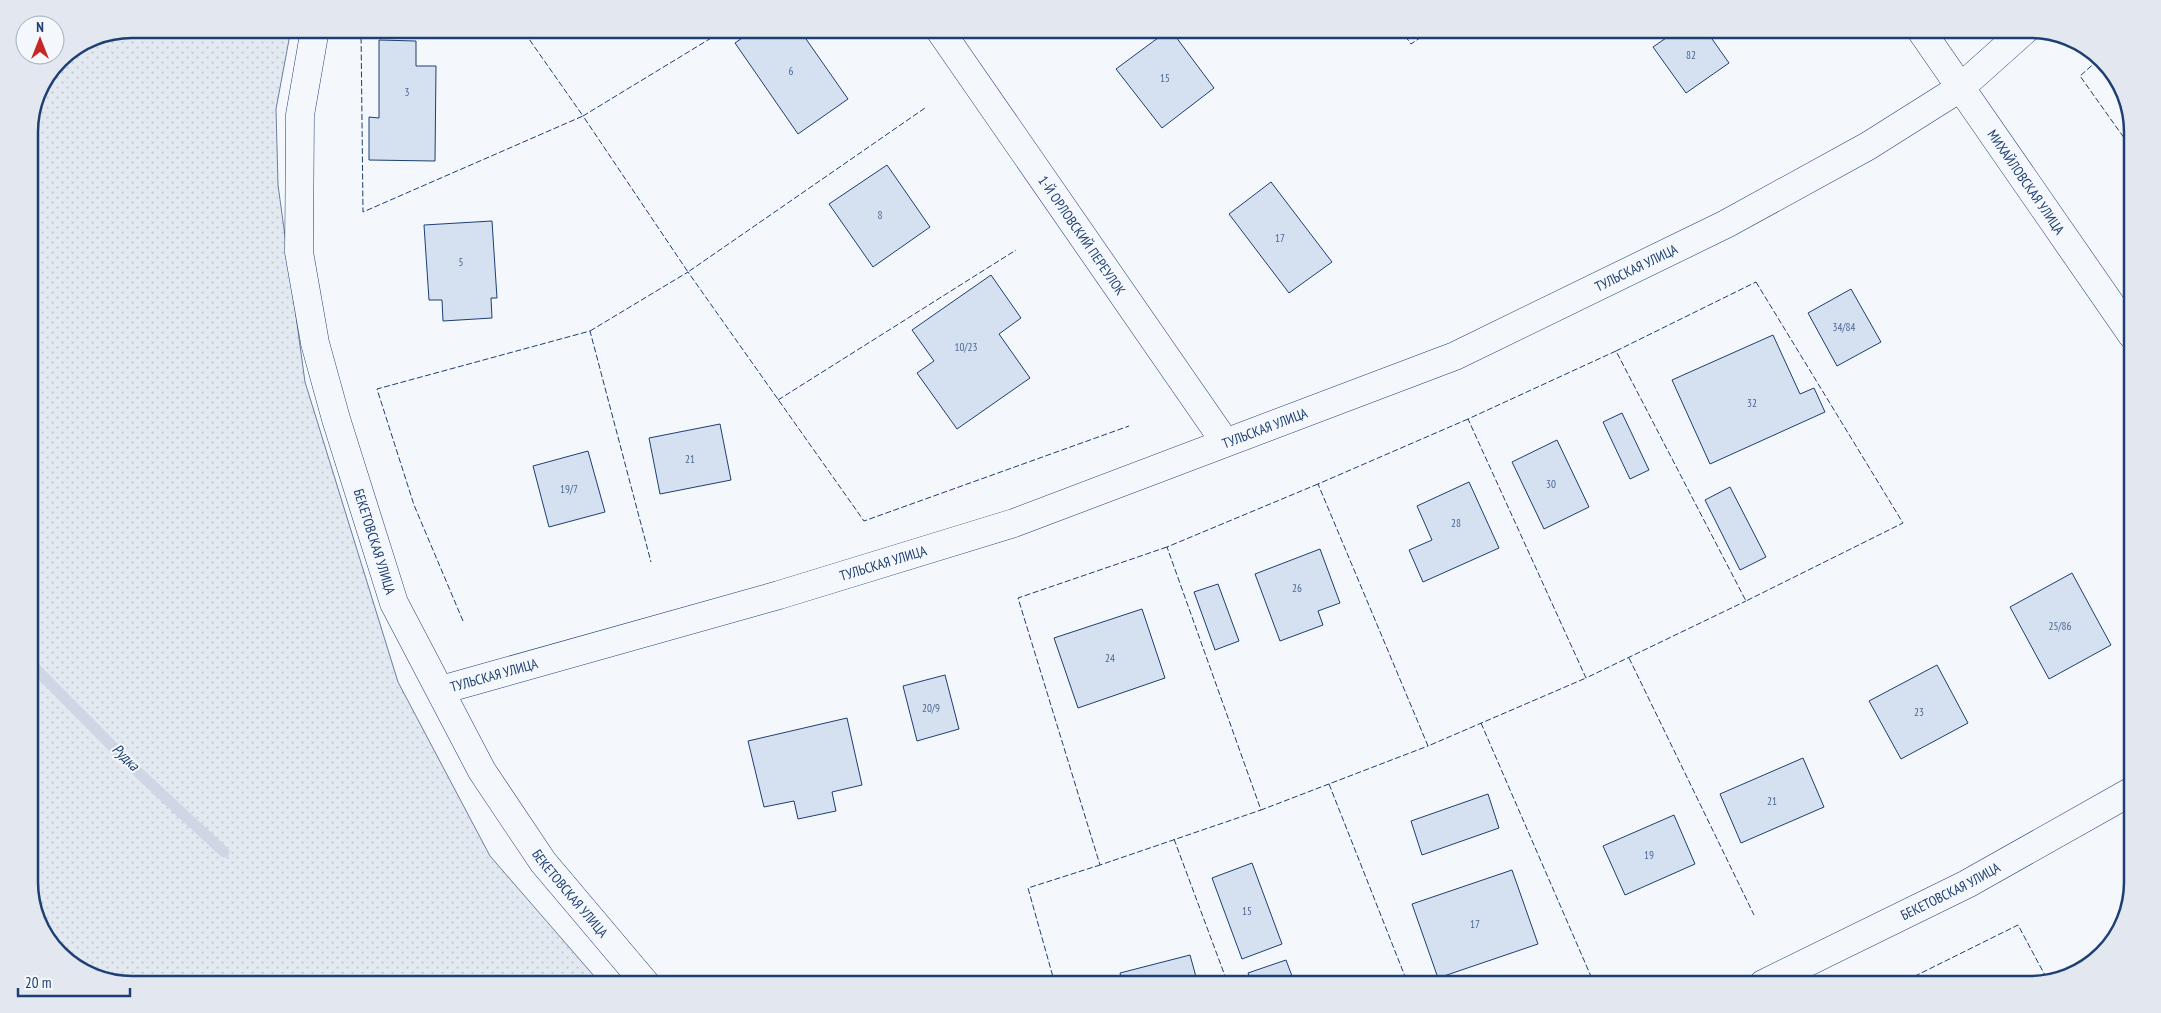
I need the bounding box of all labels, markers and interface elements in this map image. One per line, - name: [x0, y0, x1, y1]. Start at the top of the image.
- north arrow: [15, 15, 65, 65]
- text: N: [36, 18, 44, 36]
- house number: 82: [1686, 48, 1696, 62]
- house number: 6: [789, 64, 794, 78]
- house number: 15: [1160, 71, 1170, 85]
- house number: 3: [405, 85, 410, 99]
- street label: МИХАЙЛОВСКАЯ УЛИЦА: [1983, 126, 2069, 238]
- street label: 1-Й ОРЛОВСКИЙ ПЕРЕУЛОК: [1034, 172, 1130, 299]
- house number: 8: [878, 208, 883, 222]
- house number: 17: [1275, 231, 1285, 245]
- street label: ТУЛЬСКАЯ УЛИЦА: [1592, 240, 1681, 296]
- house number: 5: [459, 255, 464, 269]
- house number: 34/84: [1832, 320, 1856, 334]
- house number: 10/23: [954, 340, 978, 354]
- house number: 32: [1747, 396, 1757, 410]
- street label: ТУЛЬСКАЯ УЛИЦА: [1220, 404, 1310, 452]
- house number: 21: [685, 452, 695, 466]
- house number: 30: [1546, 477, 1556, 491]
- house number: 19/7: [560, 482, 578, 496]
- street label: БЕКЕТОВСКАЯ УЛИЦА: [350, 487, 400, 597]
- house number: 28: [1451, 516, 1461, 530]
- street label: ТУЛЬСКАЯ УЛИЦА: [838, 541, 929, 585]
- house number: 26: [1292, 581, 1302, 595]
- house number: 25/86: [2048, 619, 2072, 633]
- house number: 24: [1105, 651, 1115, 665]
- street label: ТУЛЬСКАЯ УЛИЦА: [448, 654, 540, 696]
- house number: 20/9: [922, 701, 940, 715]
- house number: 23: [1914, 705, 1924, 719]
- water label: Рудка: [108, 740, 144, 775]
- house number: 21: [1767, 794, 1777, 808]
- street label: БЕКЕТОВСКАЯ УЛИЦА: [528, 846, 612, 941]
- house number: 19: [1644, 848, 1654, 862]
- street label: БЕКЕТОВСКАЯ УЛИЦА: [1898, 858, 2004, 924]
- house number: 15: [1242, 904, 1252, 918]
- house number: 17: [1470, 917, 1480, 931]
- scale bar: [18, 966, 130, 998]
- text: 20 m: [25, 973, 51, 992]

